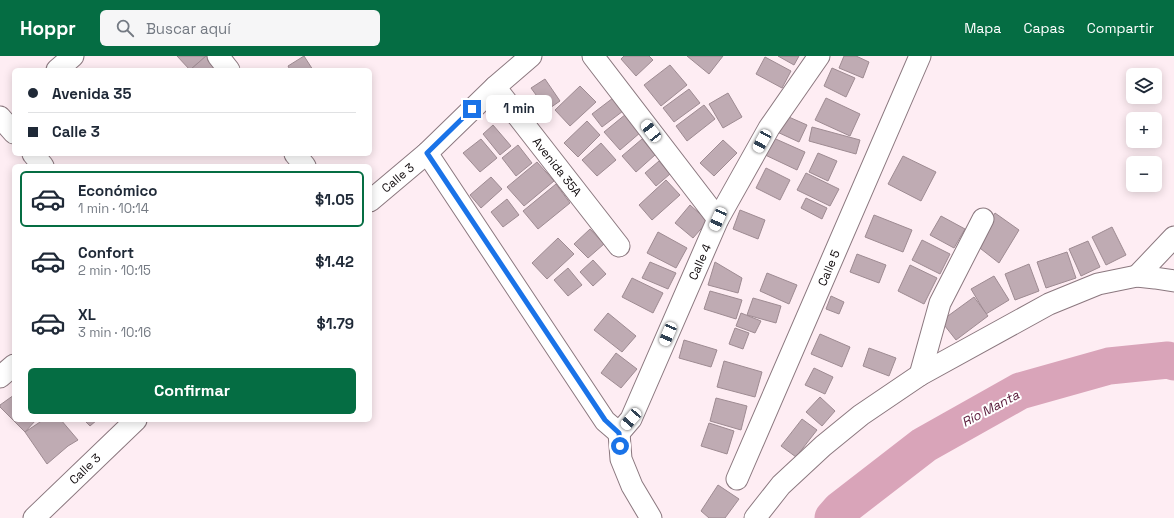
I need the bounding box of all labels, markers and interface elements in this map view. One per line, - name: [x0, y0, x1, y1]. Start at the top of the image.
- search box: [100, 10, 380, 46]
- text: Hoppr: [20, 16, 76, 41]
- icon: search: [114, 17, 136, 39]
- text: Buscar aquí: [146, 19, 231, 38]
- text: Mapa: [964, 19, 1001, 37]
- text: Capas: [1023, 19, 1065, 37]
- text: Compartir: [1087, 19, 1154, 37]
- map controls: [1126, 68, 1162, 192]
- button: layers: [1126, 68, 1162, 104]
- text: Avenida 35: [52, 84, 131, 103]
- callout: 1 min: [486, 95, 552, 123]
- route end: [463, 100, 481, 118]
- text: 1 min: [503, 100, 535, 117]
- button: +: [1126, 112, 1162, 148]
- car: [639, 118, 663, 144]
- text: Calle 3: [52, 122, 100, 141]
- car: [751, 128, 773, 154]
- street label: Avenida 35A: [529, 134, 585, 200]
- button: −: [1126, 156, 1162, 192]
- street label: Calle 3: [378, 160, 418, 196]
- icon: car: [30, 181, 66, 217]
- text: Económico: [78, 181, 157, 200]
- text: $1.05: [315, 190, 354, 209]
- text: 1 min · 10:14: [78, 200, 149, 217]
- car: [708, 206, 728, 232]
- street label: Calle 4: [685, 241, 715, 283]
- icon: car: [30, 243, 66, 279]
- text: Confort: [78, 243, 134, 262]
- street label: Calle 5: [814, 247, 844, 289]
- text: $1.42: [315, 252, 354, 271]
- text: 2 min · 10:15: [78, 262, 151, 279]
- icon: car: [30, 305, 66, 341]
- text: XL: [78, 305, 96, 324]
- text: $1.79: [317, 314, 354, 333]
- car: [658, 321, 678, 347]
- text: 3 min · 10:16: [78, 324, 151, 341]
- button: Confirmar: [28, 368, 356, 414]
- water label: Río Manta: [959, 386, 1022, 431]
- car: [619, 406, 643, 432]
- route start: [611, 437, 629, 455]
- street label: Calle 3: [66, 450, 104, 488]

